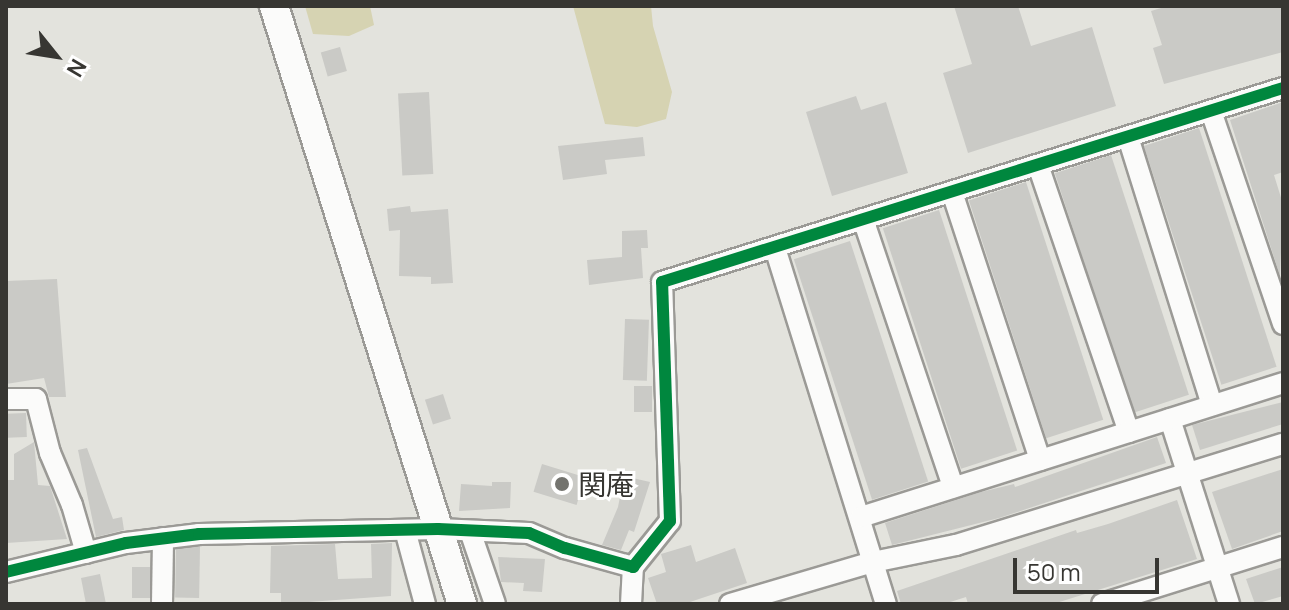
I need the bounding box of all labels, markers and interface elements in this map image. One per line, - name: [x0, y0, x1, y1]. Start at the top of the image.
- north arrow: [16, 16, 96, 96]
- text: N: [60, 54, 94, 82]
- place label: 関庵: [578, 467, 634, 501]
- marker: 関庵: [553, 475, 571, 493]
- scale bar: [1017, 542, 1163, 592]
- text: 50 m: [1027, 555, 1081, 588]

